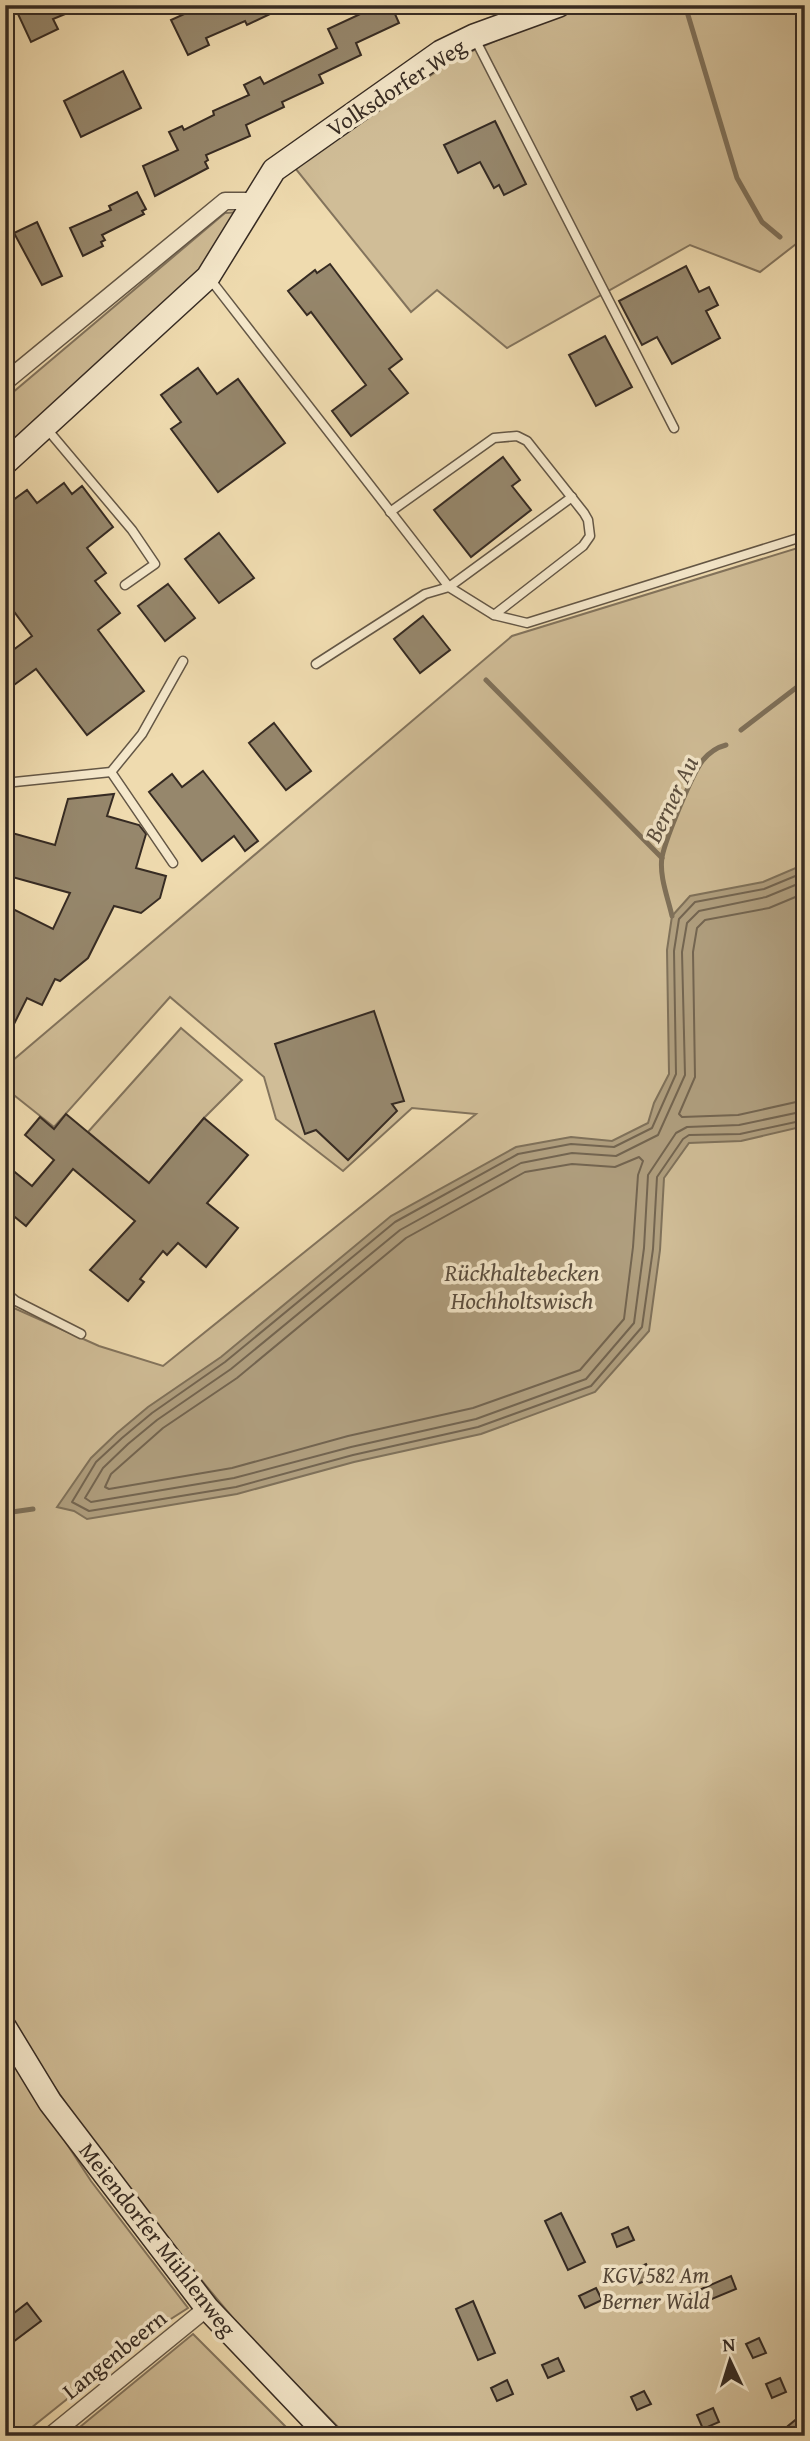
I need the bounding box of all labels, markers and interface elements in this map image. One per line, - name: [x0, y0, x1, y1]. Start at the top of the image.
- street label: Volksdorfer Weg: [320, 29, 472, 144]
- water label: Berner Au: [635, 750, 707, 849]
- water label: Rückhaltebecken Hochholtswisch: [444, 1255, 599, 1318]
- street label: Meiendorfer Mühlenweg: [72, 2135, 245, 2344]
- park label: KGV 582 Am Berner Wald: [601, 2258, 710, 2317]
- street label: Langenbeern: [55, 2301, 173, 2406]
- north arrow: [694, 2326, 764, 2396]
- text: N: [722, 2330, 736, 2358]

